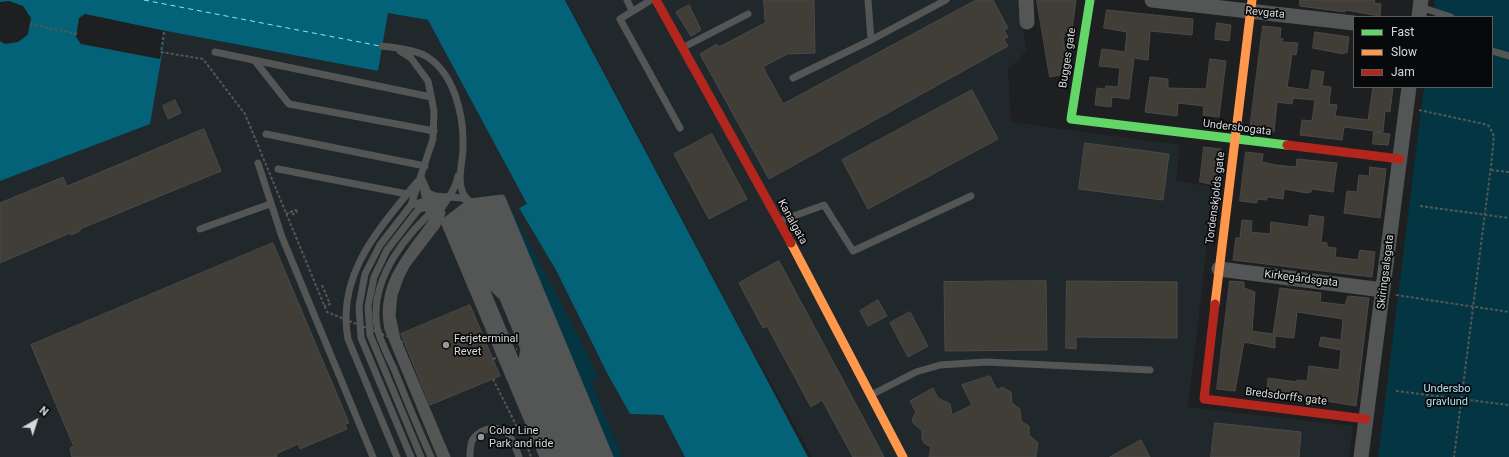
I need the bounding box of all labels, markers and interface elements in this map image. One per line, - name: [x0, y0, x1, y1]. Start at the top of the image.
- street label: Revgata: [1245, 4, 1285, 22]
- legend: [1353, 16, 1493, 88]
- text: Fast: [1391, 25, 1414, 39]
- street label: Bugges gate: [1057, 27, 1079, 89]
- text: Slow: [1391, 45, 1417, 59]
- text: Jam: [1391, 65, 1415, 79]
- street label: Undersbogata: [1202, 117, 1272, 139]
- street label: Tordenskjolds gate: [1204, 151, 1228, 245]
- street label: Kanalgata: [774, 197, 810, 247]
- street label: Skiringsalsgata: [1375, 234, 1397, 310]
- street label: Kirkegårdsgata: [1263, 268, 1339, 290]
- place label: Ferjeterminal Revet: [454, 332, 518, 358]
- marker: Ferjeterminal Revet: [441, 340, 451, 350]
- park label: Undersbo gravlund: [1423, 382, 1471, 408]
- street label: Bredsdorffs gate: [1244, 385, 1328, 409]
- north arrow: [16, 401, 56, 441]
- text: N: [37, 404, 51, 419]
- place label: Color Line Park and ride: [489, 424, 553, 450]
- marker: Color Line Park and ride: [476, 432, 486, 442]

